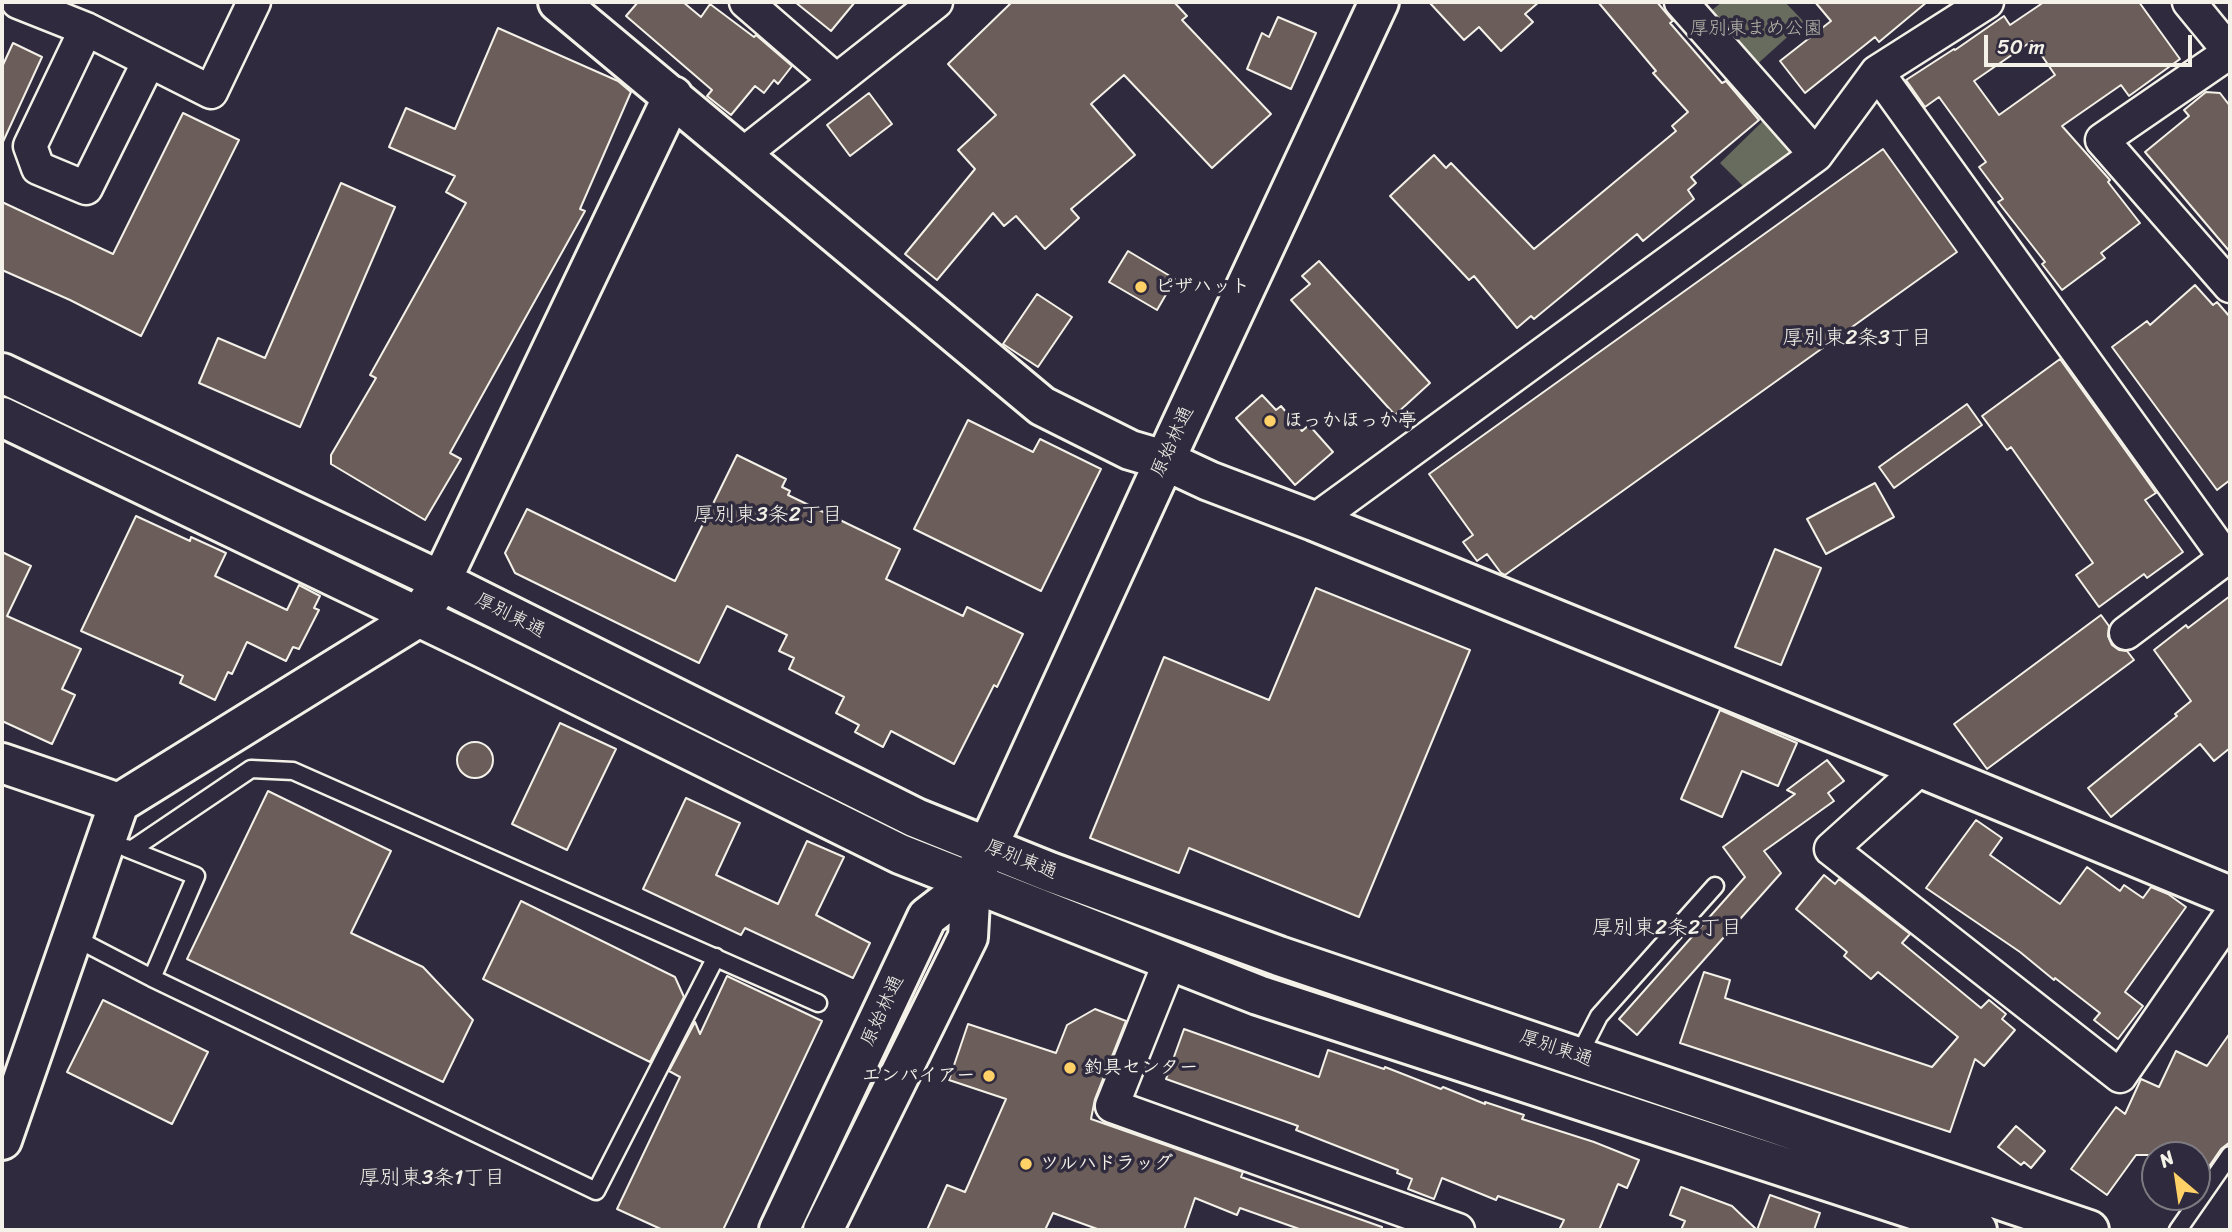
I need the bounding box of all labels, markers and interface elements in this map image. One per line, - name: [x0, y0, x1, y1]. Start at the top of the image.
- park label: 厚別東まめ公園: [1690, 18, 1822, 40]
- scale bar: [1987, 21, 2195, 65]
- text: 50 m: [1997, 28, 2045, 66]
- place label: ピザハット: [1155, 276, 1250, 298]
- marker: ピザハット: [1133, 279, 1149, 295]
- district label: 厚別東2条3丁目: [1782, 326, 1932, 352]
- street label: 原始林通: [1147, 403, 1199, 481]
- place label: ほっかほっか亭: [1284, 410, 1417, 432]
- marker: ほっかほっか亭: [1262, 413, 1278, 429]
- district label: 厚別東3条2丁目: [693, 503, 843, 529]
- street label: 厚別東通: [471, 589, 549, 643]
- street label: 厚別東通: [981, 835, 1061, 885]
- district label: 厚別東2条2丁目: [1592, 916, 1742, 942]
- street label: 原始林通: [857, 972, 909, 1050]
- street label: 厚別東通: [1516, 1026, 1596, 1072]
- place label: 釣具センター: [1084, 1057, 1198, 1079]
- marker: 釣具センター: [1062, 1060, 1078, 1076]
- place label: エンパイアー: [862, 1065, 975, 1087]
- marker: エンパイアー: [981, 1068, 997, 1084]
- north arrow: [2141, 1141, 2211, 1211]
- text: N: [2153, 1141, 2180, 1177]
- place label: ツルハドラッグ: [1040, 1153, 1173, 1175]
- marker: ツルハドラッグ: [1018, 1156, 1034, 1172]
- district label: 厚別東3条1丁目: [359, 1166, 505, 1192]

